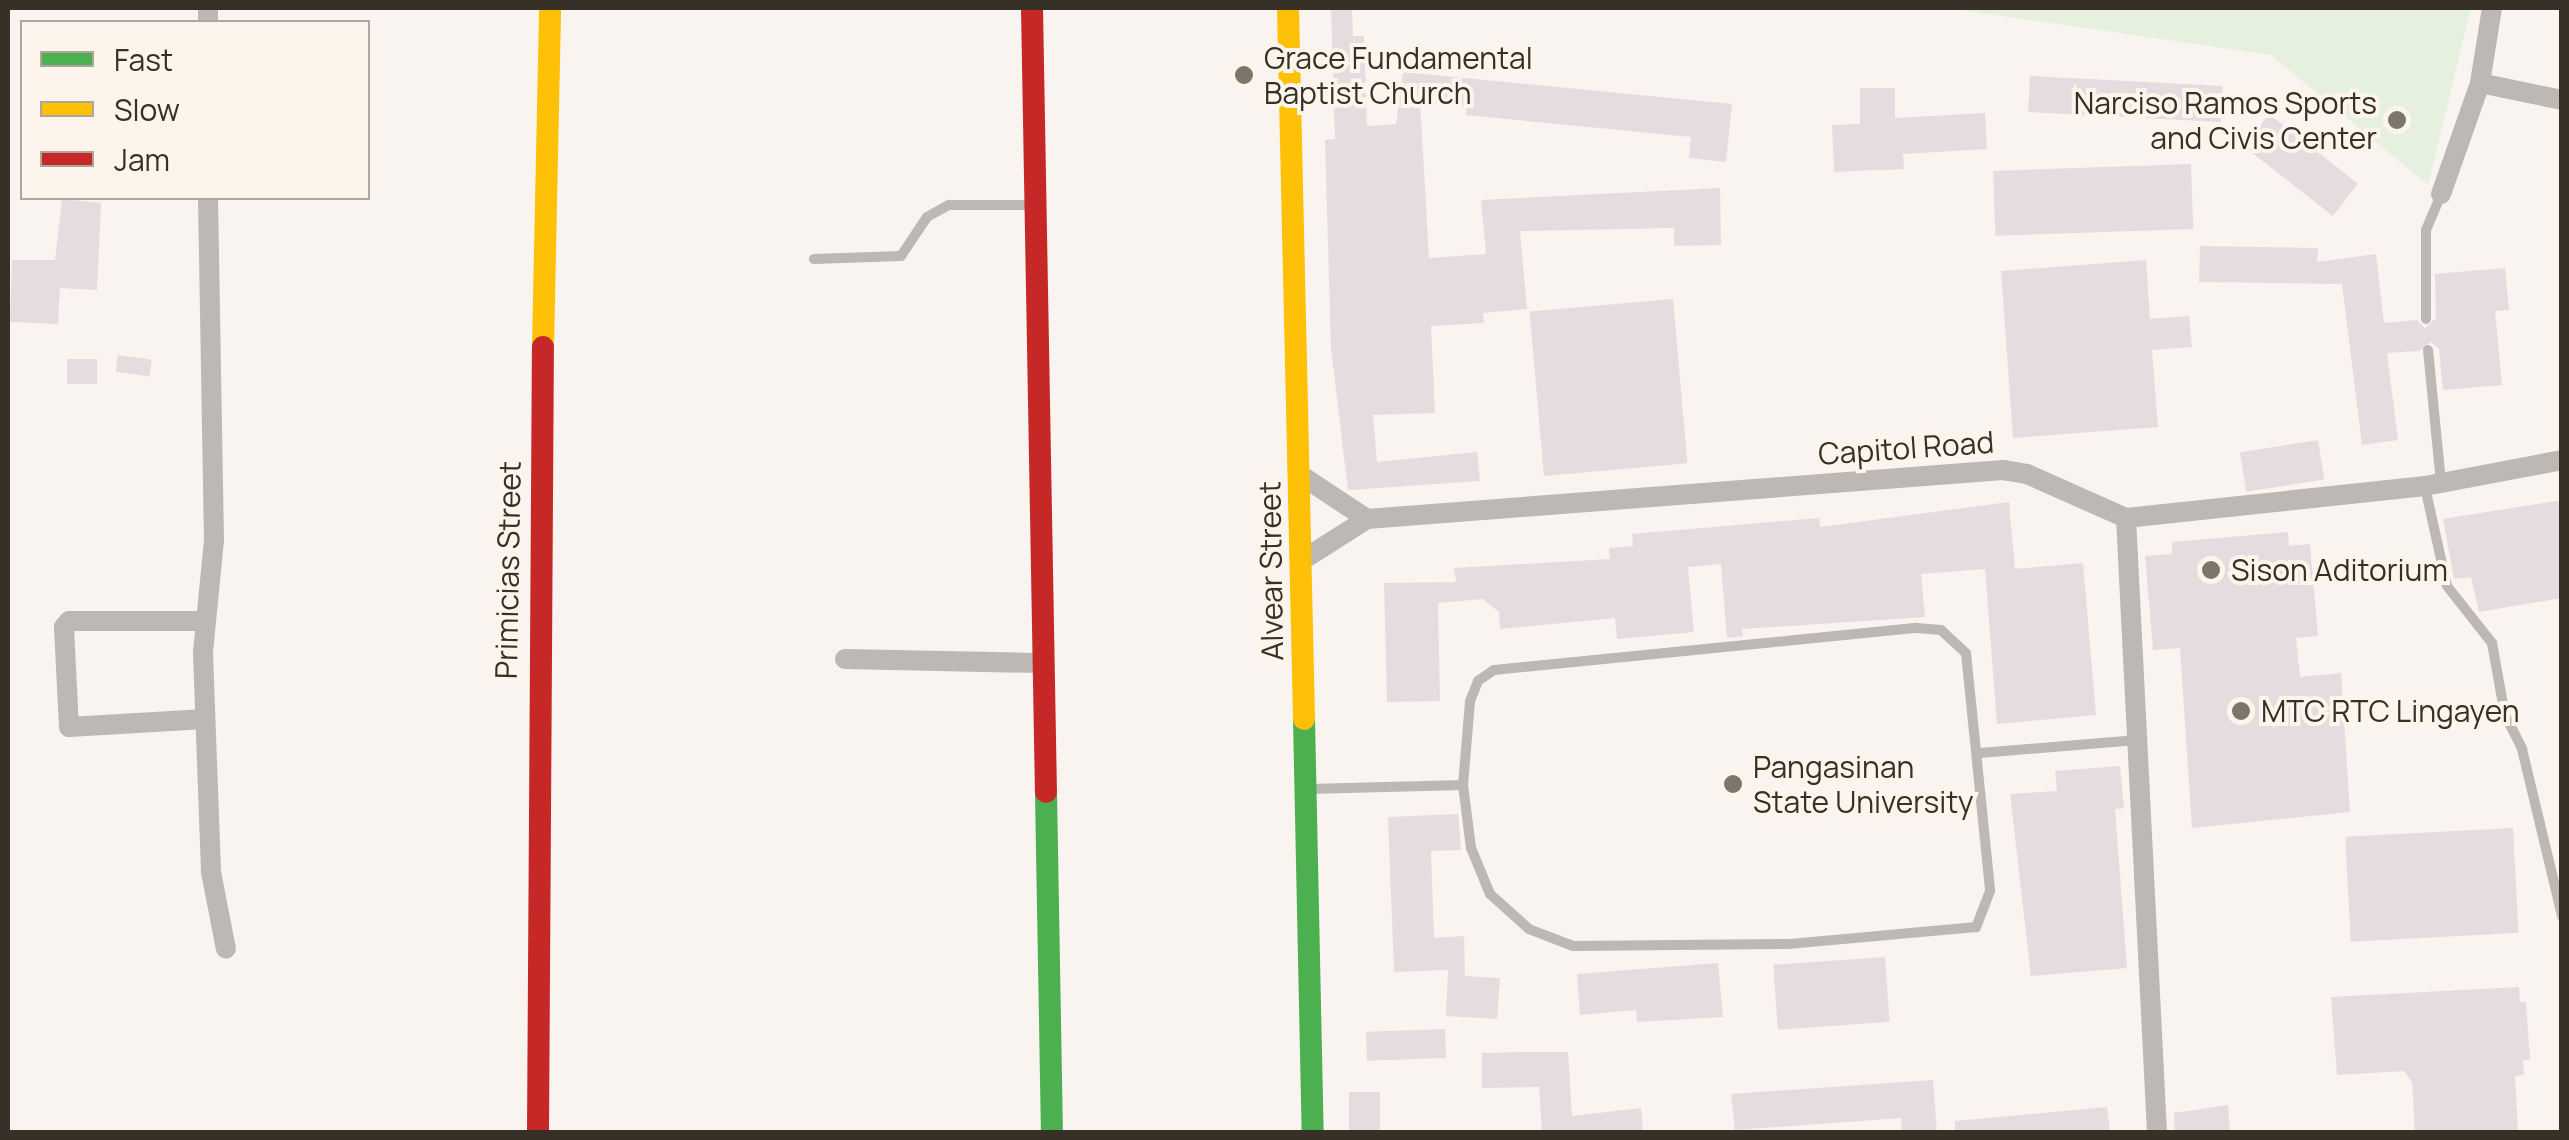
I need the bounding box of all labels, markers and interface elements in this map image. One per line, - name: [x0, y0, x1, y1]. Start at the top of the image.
- legend: [20, 20, 370, 200]
- text: Fast: [114, 39, 173, 80]
- place label: Grace Fundamental Baptist Church: [1264, 40, 1533, 110]
- marker: Grace Fundamental Baptist Church: [1233, 64, 1255, 86]
- place label: Narciso Ramos Sports and Civis Center: [2074, 85, 2377, 156]
- text: Slow: [114, 89, 180, 130]
- marker: Narciso Ramos Sports and Civis Center: [2386, 109, 2408, 131]
- text: Jam: [114, 139, 170, 180]
- street label: Capitol Road: [1817, 424, 1995, 472]
- street label: Primicias Street: [488, 461, 528, 679]
- street label: Alvear Street: [1251, 481, 1291, 661]
- place label: Sison Aditorium: [2231, 552, 2448, 588]
- marker: Sison Aditorium: [2200, 559, 2222, 581]
- place label: MTC RTC Lingayen: [2261, 693, 2520, 729]
- marker: MTC RTC Lingayen: [2230, 700, 2252, 722]
- place label: Pangasinan State University: [1753, 749, 1974, 820]
- marker: Pangasinan State University: [1722, 773, 1744, 795]

